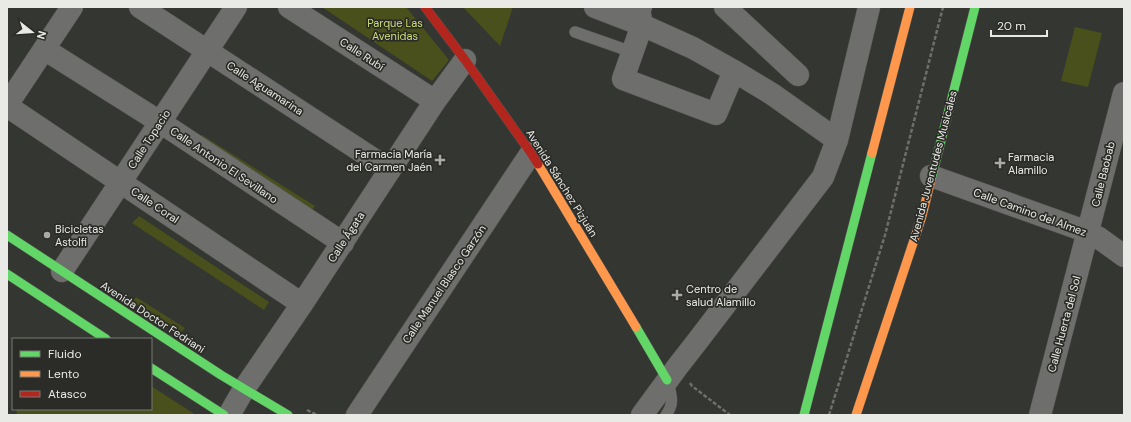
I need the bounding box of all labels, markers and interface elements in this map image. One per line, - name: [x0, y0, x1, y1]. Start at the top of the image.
- north arrow: [12, 12, 52, 52]
- scale bar: [991, 12, 1047, 38]
- park label: Parque Las Avenidas: [367, 16, 423, 43]
- text: 20 m: [997, 18, 1026, 34]
- text: N: [34, 29, 49, 41]
- street label: Calle Rubí: [337, 34, 387, 74]
- street label: Calle Aguamarina: [224, 58, 306, 118]
- street label: Avenida Juventudes Musicales: [906, 89, 960, 243]
- street label: Calle Topacio: [125, 107, 173, 171]
- street label: Calle Antonio El Sevillano: [168, 124, 280, 206]
- street label: Avenida Sánchez Pizjuán: [523, 127, 601, 239]
- street label: Calle Baobab: [1088, 140, 1118, 208]
- place label: Farmacia María del Carmen Jaén: [346, 147, 432, 174]
- place label: Farmacia Alamillo: [1008, 150, 1054, 177]
- marker: Farmacia María del Carmen Jaén: [435, 155, 445, 165]
- marker: Farmacia Alamillo: [995, 158, 1005, 168]
- street label: Calle Coral: [128, 184, 182, 226]
- street label: Calle Camino del Almez: [972, 185, 1088, 239]
- street label: Calle Ágata: [324, 209, 368, 265]
- place label: Bicicletas Astolfi: [55, 222, 104, 249]
- street label: Calle Manuel Blasco Garzón: [399, 222, 489, 346]
- marker: Bicicletas Astolfi: [42, 230, 52, 240]
- street label: Calle Huerta del Sol: [1044, 274, 1084, 374]
- street label: Avenida Doctor Fedriani: [98, 278, 208, 356]
- place label: Centro de salud Alamillo: [686, 282, 756, 309]
- marker: Centro de salud Alamillo: [671, 289, 683, 301]
- legend: [12, 338, 152, 410]
- text: Fluido: [48, 346, 82, 362]
- text: Lento: [48, 366, 79, 382]
- text: Atasco: [48, 386, 87, 402]

